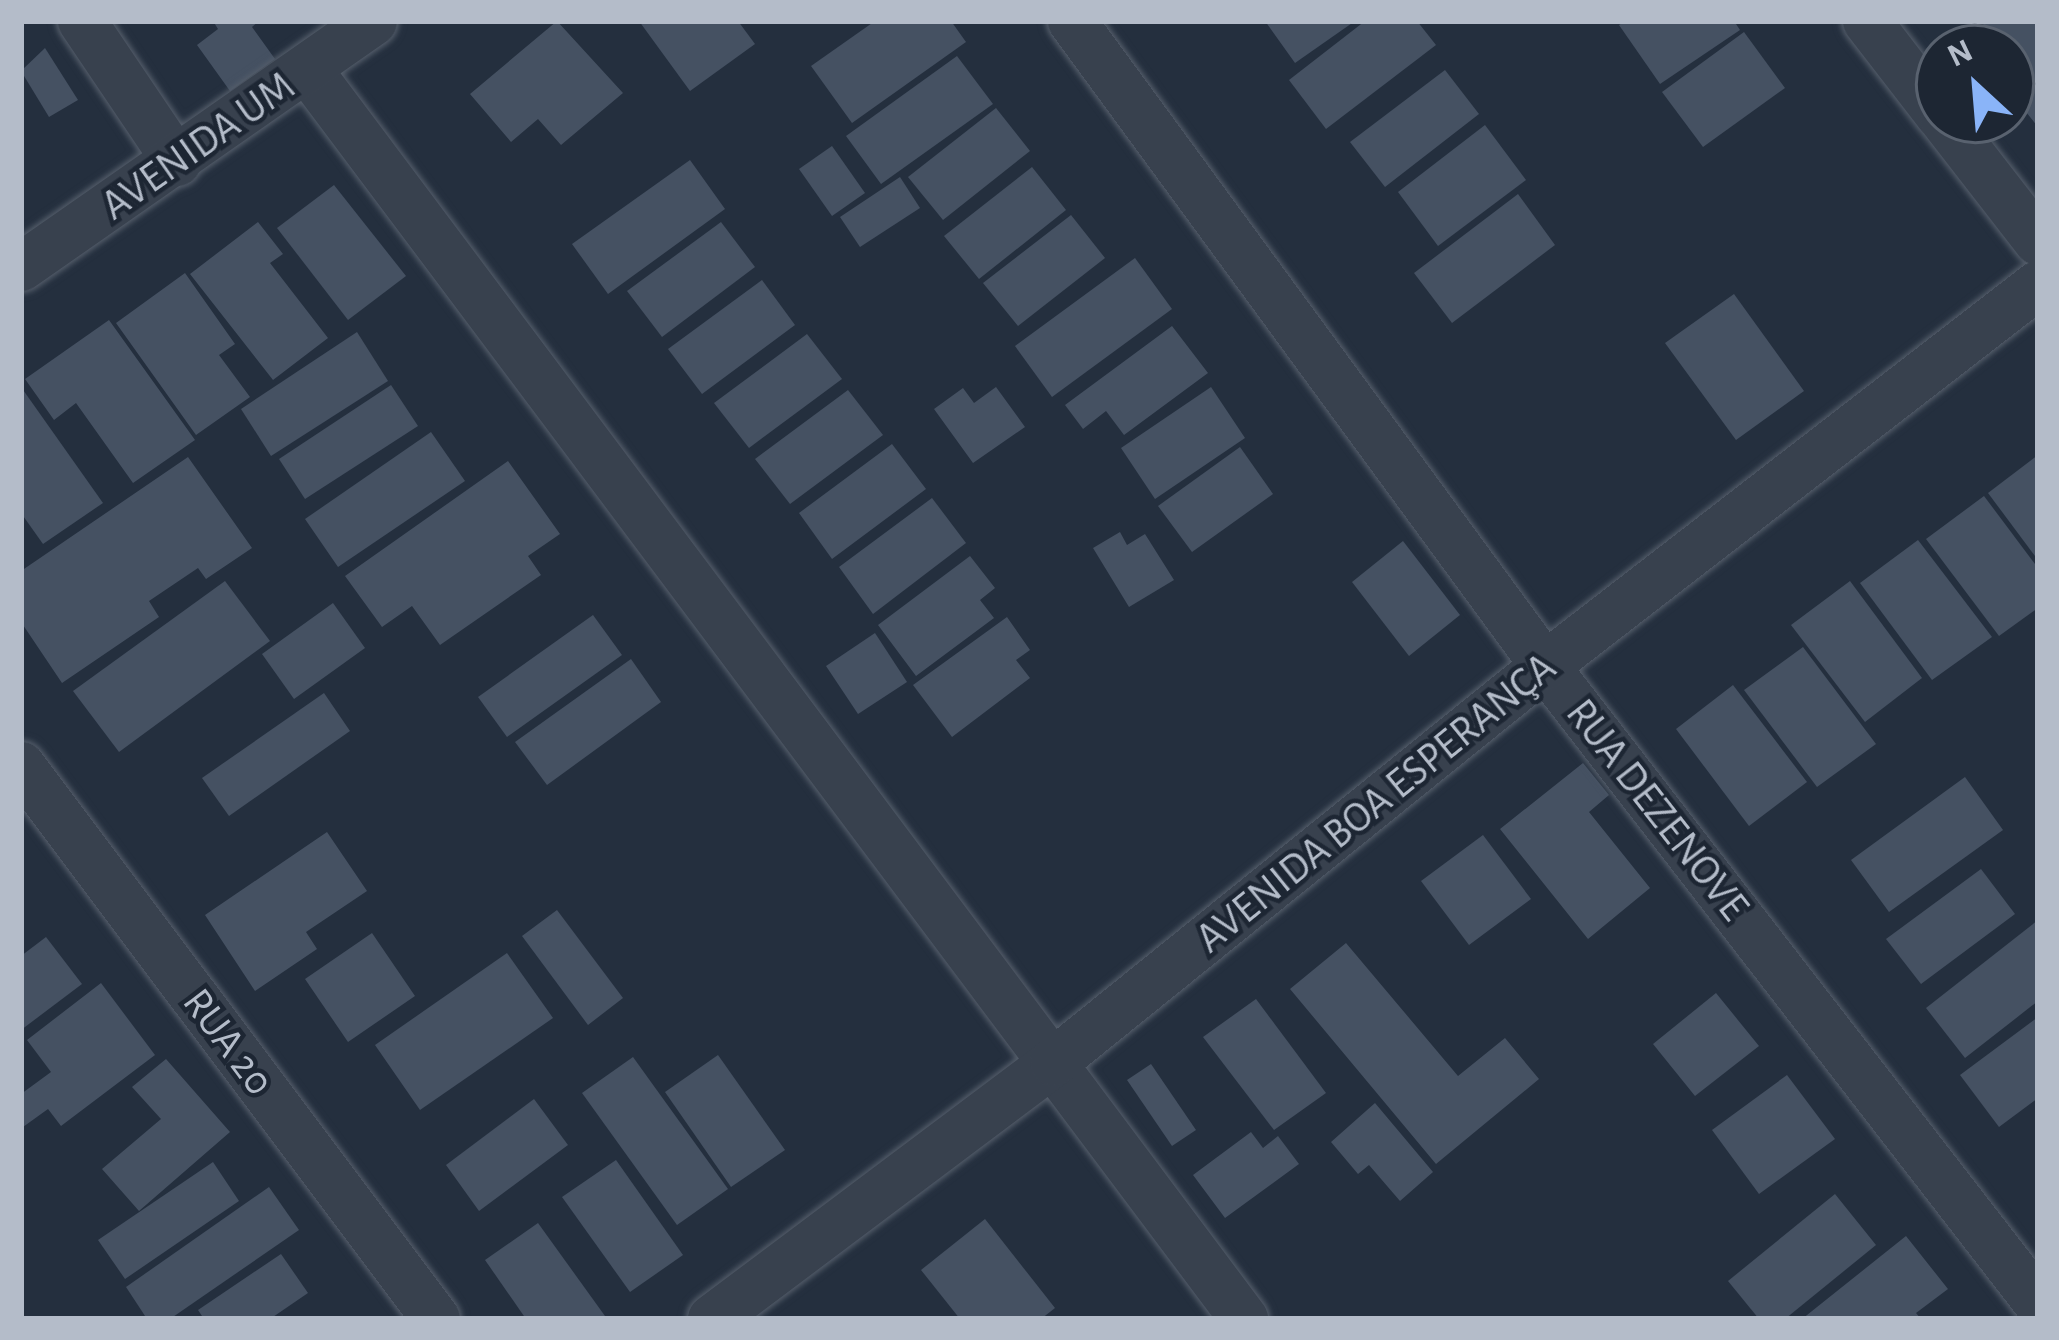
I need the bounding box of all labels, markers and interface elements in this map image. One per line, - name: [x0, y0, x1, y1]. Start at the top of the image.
- north arrow: [1915, 24, 2035, 144]
- text: N: [1943, 34, 1978, 74]
- street label: AVENIDA UM: [92, 61, 304, 231]
- street label: AVENIDA BOA ESPERANÇA: [1186, 642, 1566, 964]
- street label: RUA DEZENOVE: [1555, 689, 1759, 931]
- street label: RUA 20: [172, 979, 284, 1105]

